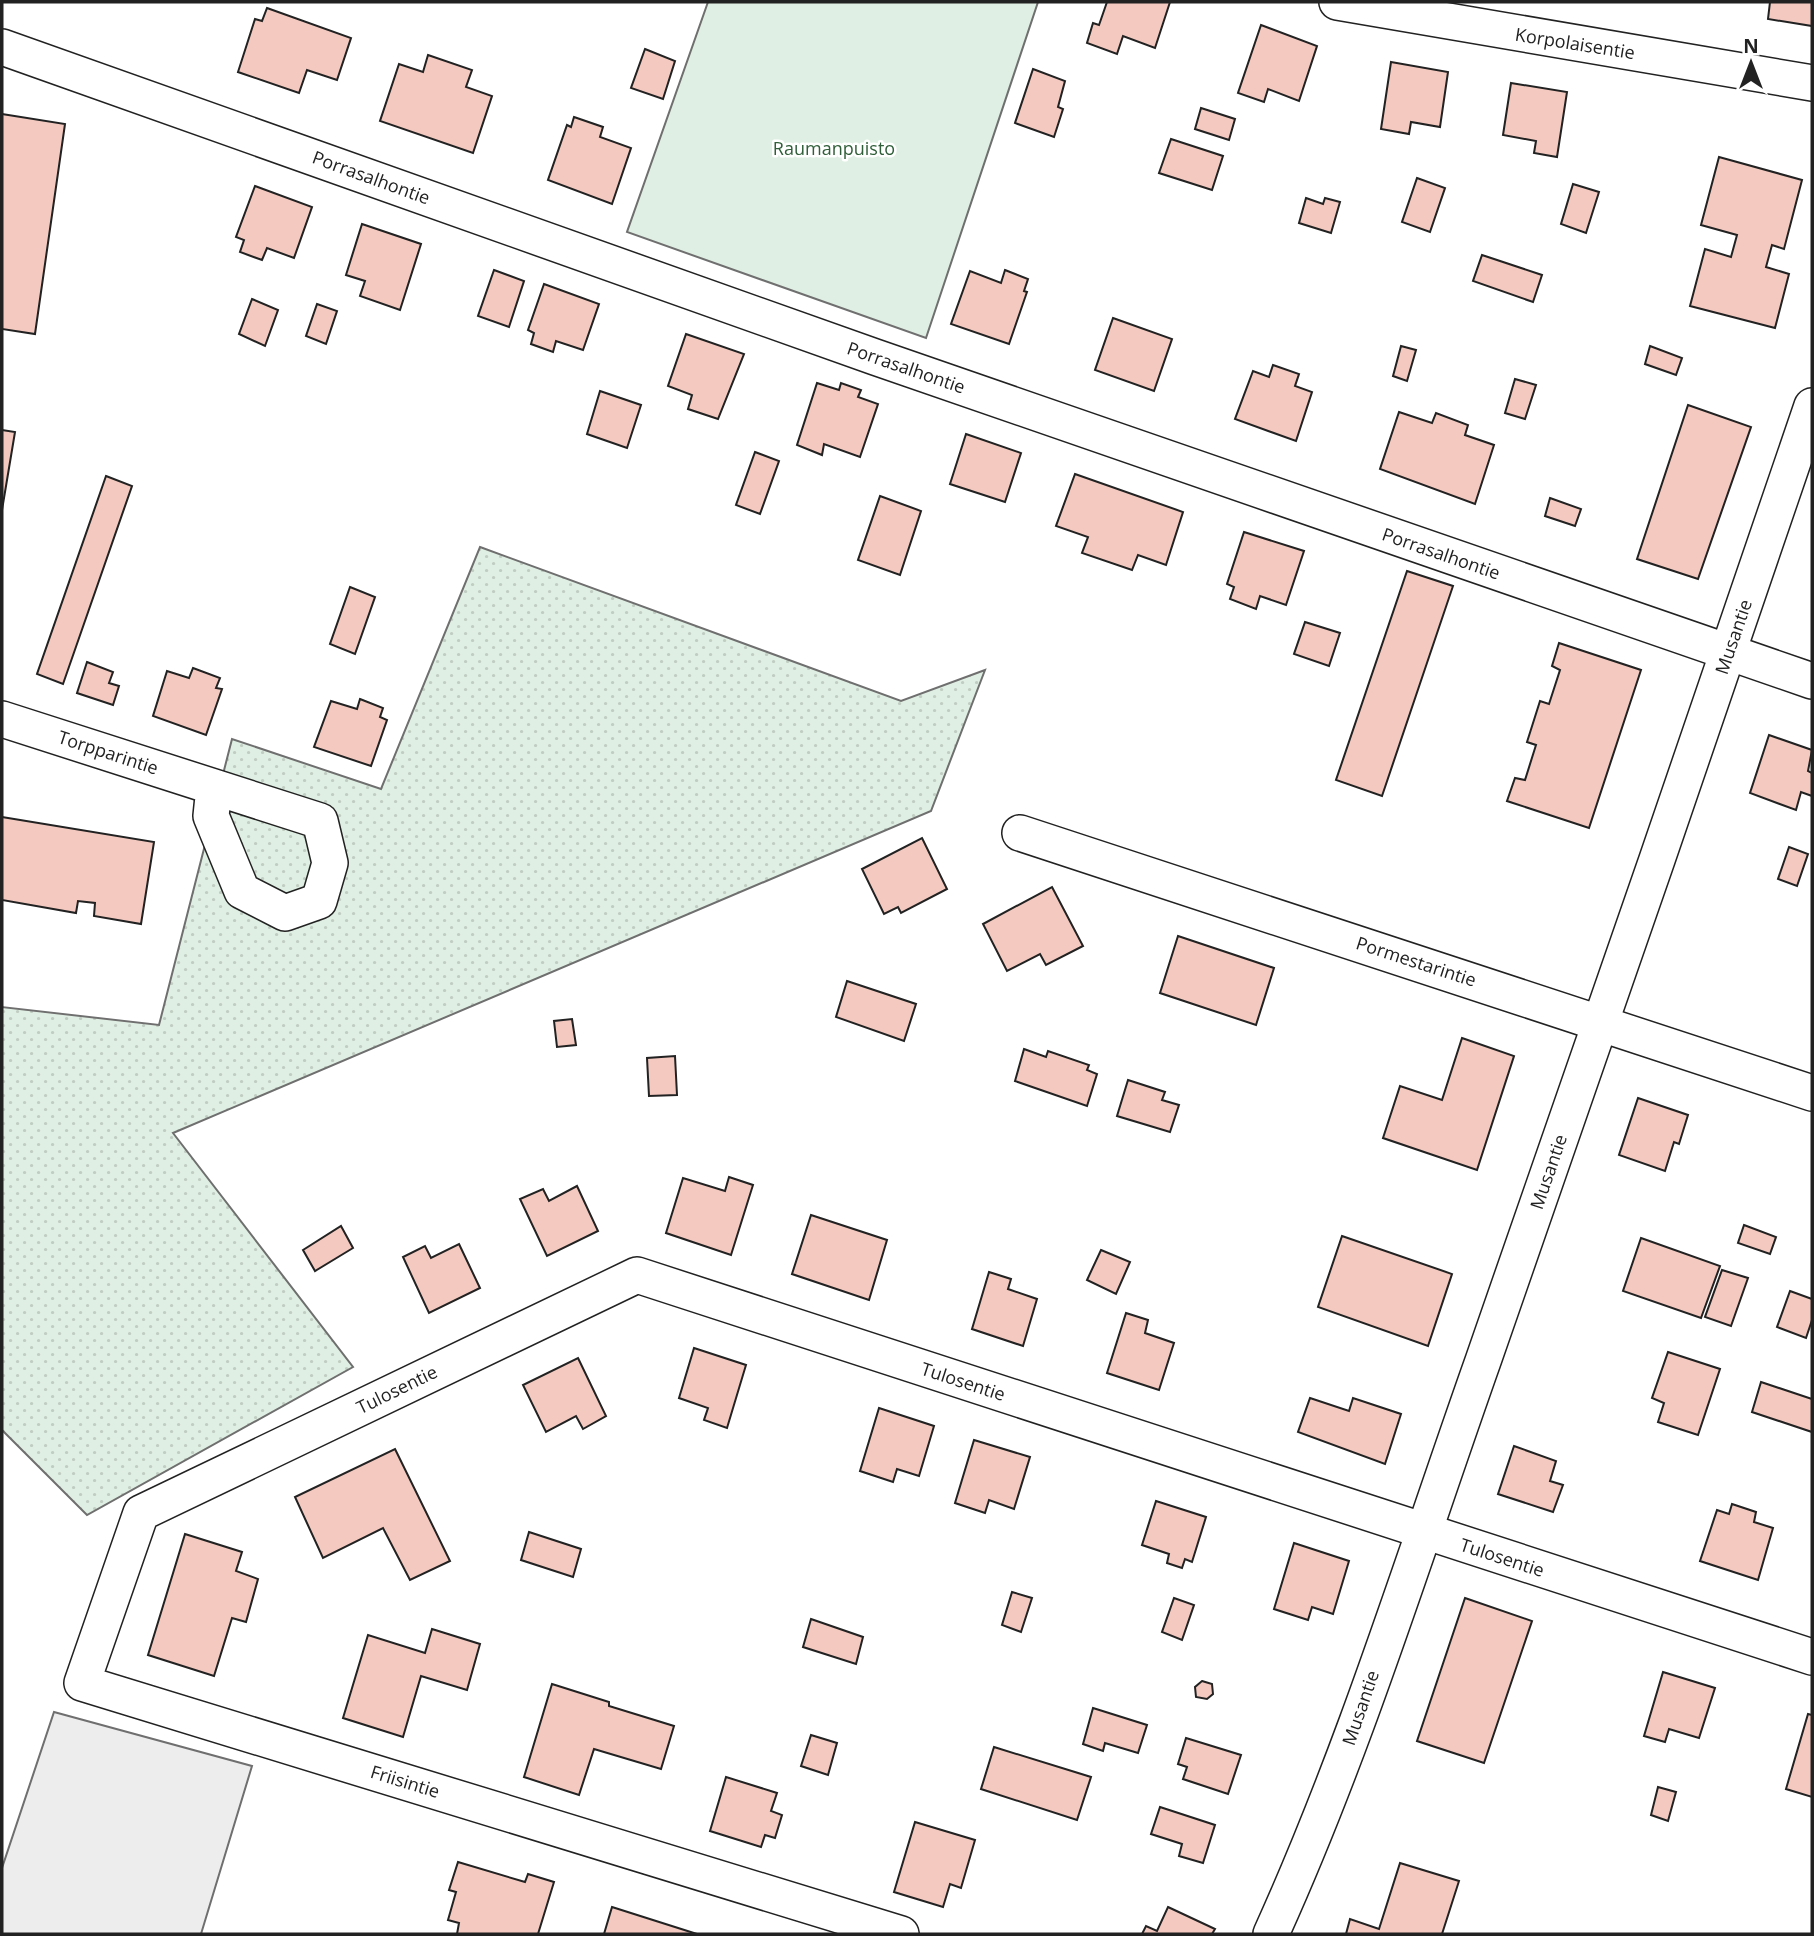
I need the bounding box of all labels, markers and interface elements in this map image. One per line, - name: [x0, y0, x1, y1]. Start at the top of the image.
- street label: Korpolaisentie: [1514, 22, 1637, 64]
- north arrow: [1716, 28, 1786, 98]
- text: N: [1743, 33, 1759, 59]
- park label: Raumanpuisto: [773, 136, 895, 160]
- street label: Porrasalhontie: [309, 145, 433, 209]
- street label: Porrasalhontie: [844, 336, 969, 398]
- street label: Porrasalhontie: [1379, 522, 1504, 584]
- street label: Musantie: [1709, 596, 1757, 677]
- street label: Torpparintie: [55, 725, 162, 780]
- street label: Pormestarintie: [1353, 930, 1479, 992]
- street label: Musantie: [1524, 1131, 1572, 1212]
- street label: Tulosentie: [918, 1356, 1008, 1406]
- street label: Tulosentie: [352, 1359, 441, 1419]
- street label: Tulosentie: [1457, 1532, 1547, 1582]
- street label: Musantie: [1336, 1667, 1384, 1748]
- street label: Friisintie: [368, 1759, 443, 1803]

